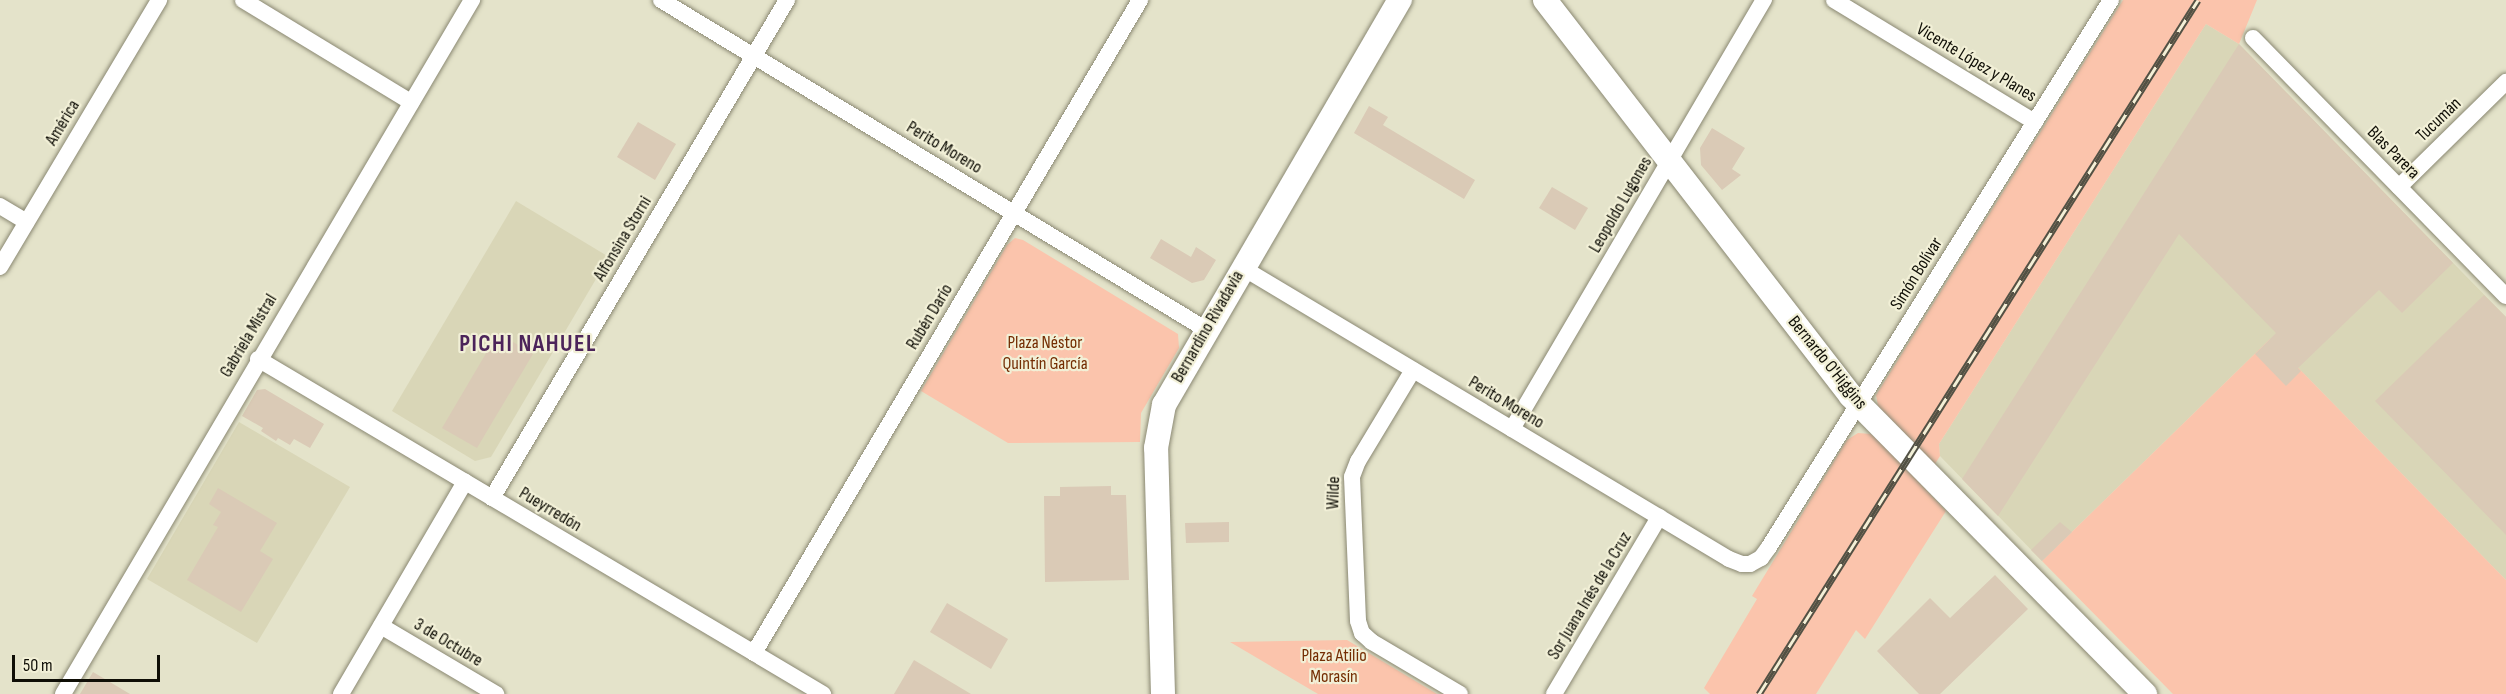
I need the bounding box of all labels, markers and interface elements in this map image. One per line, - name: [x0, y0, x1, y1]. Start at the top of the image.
- street label: Vicente López y Planes: [1912, 19, 2040, 107]
- street label: Tucumán: [2412, 93, 2466, 147]
- street label: América: [41, 96, 85, 150]
- street label: Perito Moreno: [902, 117, 986, 179]
- street label: Blas Parera: [2362, 122, 2424, 184]
- street label: Leopoldo Lugones: [1585, 153, 1657, 257]
- street label: Alfonsina Storni: [589, 193, 657, 285]
- street label: Simón Bolívar: [1886, 234, 1948, 314]
- street label: Bernardino Rivadavia: [1167, 267, 1249, 387]
- street label: Rubén Darío: [902, 280, 958, 354]
- street label: Gabriela Mistral: [216, 290, 282, 382]
- street label: Bernardo O'Higgins: [1783, 312, 1871, 414]
- district label: PICHI NAHUEL: [459, 330, 597, 358]
- park label: Plaza Néstor Quintín García: [1002, 333, 1088, 376]
- street label: Perito Moreno: [1464, 372, 1548, 434]
- street label: Wilde: [1323, 476, 1345, 510]
- street label: Pueyrredón: [515, 483, 585, 537]
- street label: Sor Juana Inés de la Cruz: [1543, 528, 1637, 664]
- street label: 3 de Octubre: [410, 614, 486, 672]
- scale bar: [15, 643, 164, 681]
- park label: Plaza Atilio Morasín: [1301, 646, 1367, 688]
- text: 50 m: [23, 655, 53, 676]

